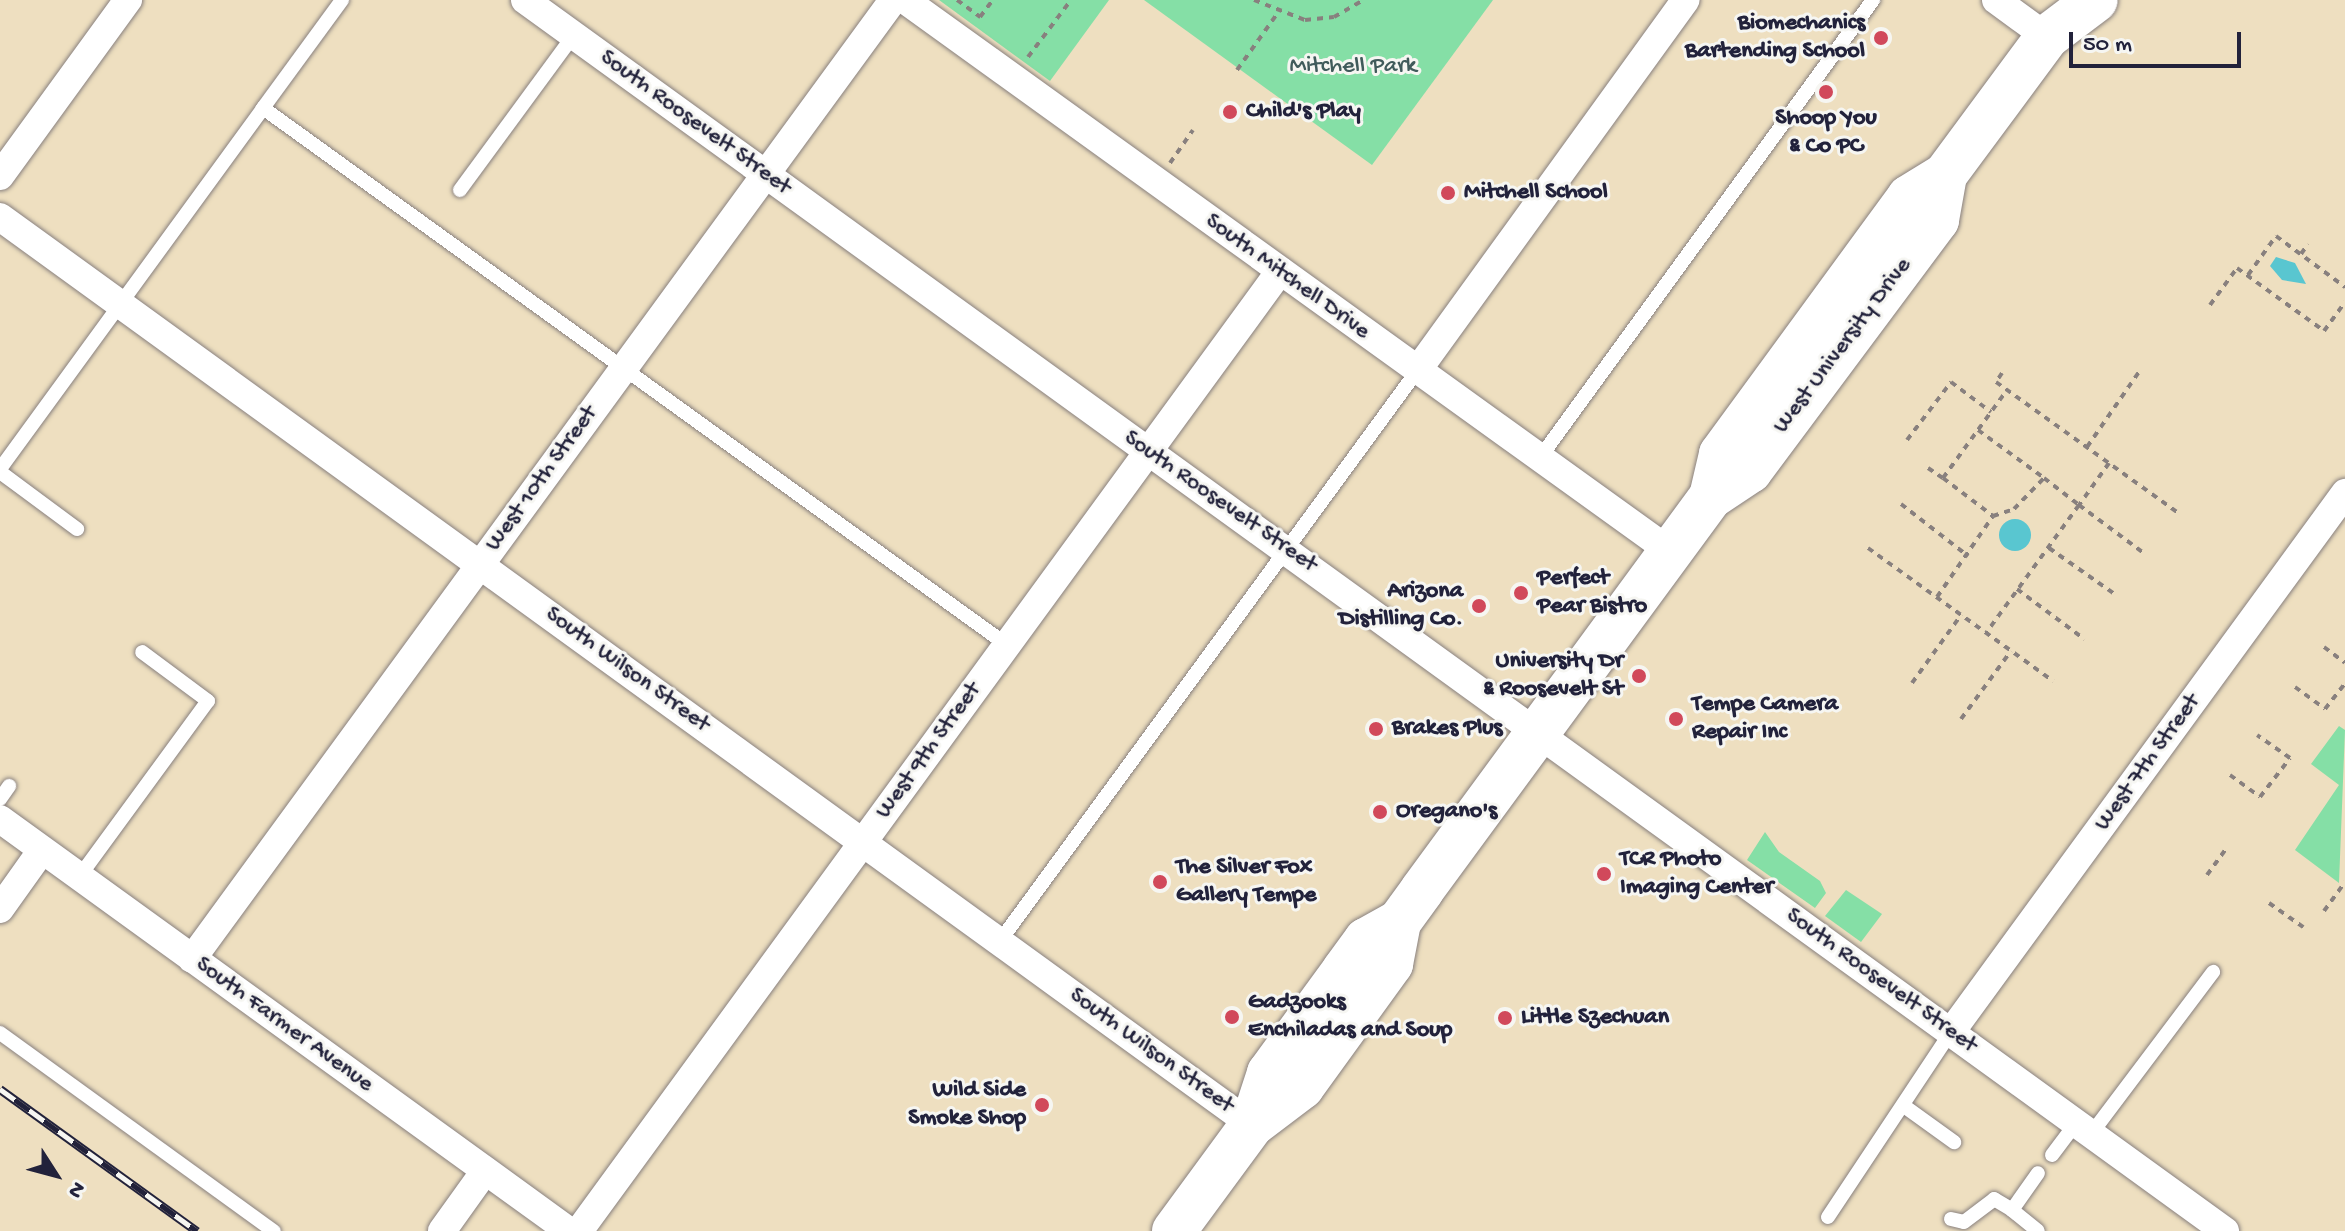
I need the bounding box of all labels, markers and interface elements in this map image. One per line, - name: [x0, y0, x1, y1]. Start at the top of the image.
- place label: Biomechanics Bartending School: [1685, 10, 1865, 66]
- scale bar: [2073, 16, 2245, 66]
- marker: Biomechanics Bartending School: [1872, 29, 1890, 47]
- text: 50 m: [2083, 31, 2132, 60]
- street label: South Roosevelt Street: [594, 44, 796, 202]
- park label: Mitchell Park: [1289, 53, 1417, 81]
- marker: Shoop You & Co PC: [1817, 83, 1835, 101]
- place label: Child's Play: [1246, 98, 1361, 126]
- marker: Child's Play: [1221, 103, 1239, 121]
- place label: Shoop You & Co PC: [1775, 105, 1877, 161]
- place label: Mitchell School: [1464, 179, 1608, 207]
- marker: Mitchell School: [1439, 184, 1457, 202]
- street label: South Mitchell Drive: [1199, 207, 1375, 347]
- street label: West University Drive: [1768, 252, 1918, 440]
- street label: West 10th Street: [480, 401, 604, 557]
- street label: South Roosevelt Street: [1118, 424, 1322, 580]
- place label: Perfect Pear Bistro: [1537, 565, 1647, 621]
- place label: Arizona Distilling Co.: [1339, 578, 1463, 634]
- marker: Perfect Pear Bistro: [1512, 584, 1530, 602]
- marker: Arizona Distilling Co.: [1470, 597, 1488, 615]
- street label: South Wilson Street: [539, 601, 715, 739]
- place label: University Dr & Roosevelt St: [1483, 648, 1623, 704]
- marker: University Dr & Roosevelt St: [1630, 667, 1648, 685]
- street label: West 9th Street: [870, 677, 988, 825]
- street label: West 7th Street: [2089, 689, 2207, 837]
- place label: Tempe Camera Repair Inc: [1692, 691, 1838, 747]
- marker: Tempe Camera Repair Inc: [1667, 710, 1685, 728]
- place label: Brakes Plus: [1392, 715, 1502, 743]
- marker: Brakes Plus: [1367, 720, 1385, 738]
- place label: Oregano's: [1396, 798, 1497, 826]
- marker: Oregano's: [1371, 803, 1389, 821]
- place label: TCR Photo Imaging Center: [1620, 846, 1773, 902]
- place label: The Silver Fox Gallery Tempe: [1176, 854, 1316, 910]
- marker: TCR Photo Imaging Center: [1595, 865, 1613, 883]
- marker: The Silver Fox Gallery Tempe: [1151, 873, 1169, 891]
- street label: South Roosevelt Street: [1780, 902, 1982, 1060]
- street label: South Farmer Avenue: [189, 951, 379, 1099]
- street label: South Wilson Street: [1063, 982, 1239, 1120]
- place label: Gadzooks Enchiladas and Soup: [1248, 989, 1452, 1045]
- place label: Little Szechuan: [1521, 1004, 1669, 1032]
- marker: Gadzooks Enchiladas and Soup: [1223, 1008, 1241, 1026]
- marker: Little Szechuan: [1496, 1009, 1514, 1027]
- place label: Wild Side Smoke Shop: [908, 1077, 1026, 1133]
- marker: Wild Side Smoke Shop: [1033, 1096, 1051, 1114]
- north arrow: [16, 1135, 96, 1215]
- text: N: [61, 1176, 90, 1203]

